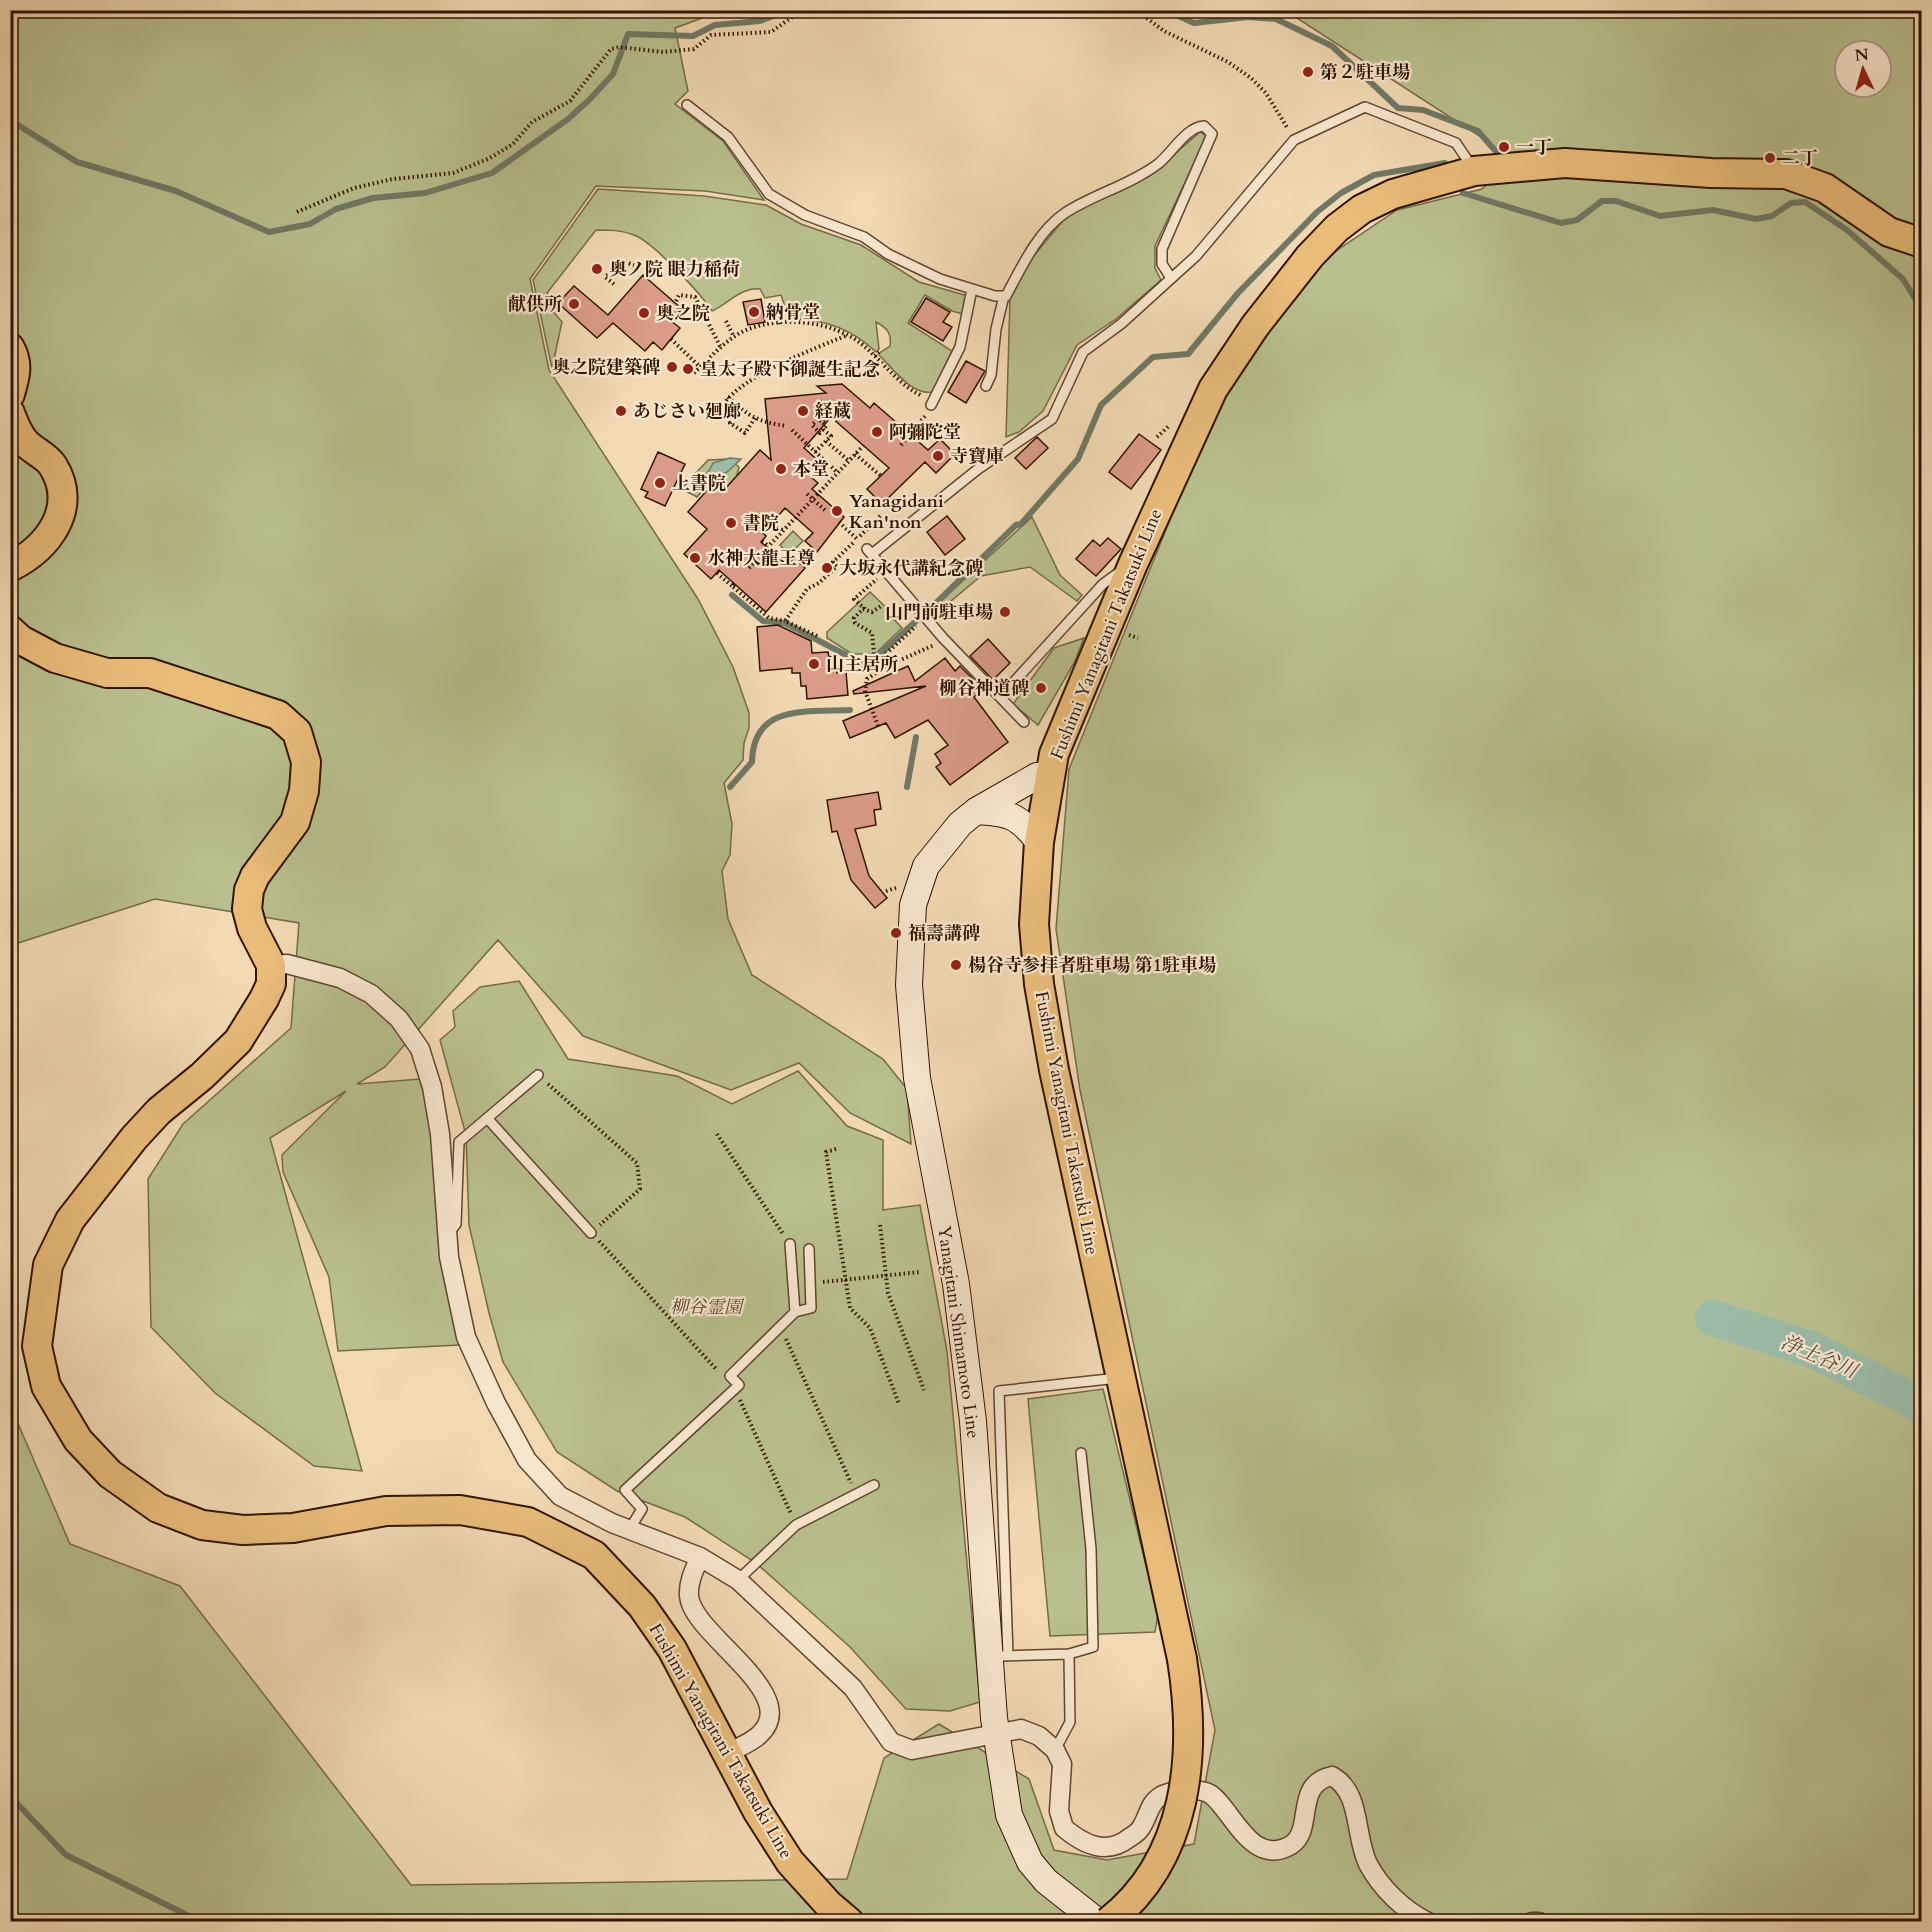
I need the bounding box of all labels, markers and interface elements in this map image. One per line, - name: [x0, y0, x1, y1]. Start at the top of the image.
- north arrow: [1833, 39, 1893, 99]
- text: N: [1854, 43, 1870, 67]
- place label: 第２駐車場: [1320, 60, 1410, 85]
- marker: 第２駐車場: [1301, 65, 1315, 79]
- place label: 一丁: [1516, 135, 1552, 160]
- marker: 一丁: [1497, 140, 1511, 154]
- place label: 二丁: [1782, 146, 1818, 171]
- marker: 二丁: [1763, 151, 1777, 165]
- place label: 奥ノ院 眼力稲荷: [609, 257, 740, 282]
- marker: 奥ノ院 眼力稲荷: [590, 262, 604, 276]
- place label: 献供所: [508, 292, 562, 317]
- marker: 献供所: [567, 297, 581, 311]
- place label: 納骨堂: [766, 300, 820, 325]
- place label: 奥之院: [656, 301, 710, 326]
- marker: 納骨堂: [747, 305, 761, 319]
- marker: 奥之院: [637, 306, 651, 320]
- place label: 奥之院建築碑: [552, 355, 660, 380]
- place label: 皇太子殿下御誕生記念: [700, 357, 880, 382]
- marker: 奥之院建築碑: [665, 360, 679, 374]
- marker: 皇太子殿下御誕生記念: [681, 362, 695, 376]
- place label: あじさい廻廊: [633, 399, 741, 424]
- place label: 経蔵: [815, 399, 851, 424]
- marker: あじさい廻廊: [614, 404, 628, 418]
- marker: 経蔵: [796, 404, 810, 418]
- place label: 阿彌陀堂: [889, 420, 961, 445]
- marker: 阿彌陀堂: [870, 425, 884, 439]
- place label: 寺寶庫: [950, 444, 1004, 469]
- marker: 寺寶庫: [931, 449, 945, 463]
- place label: 本堂: [793, 457, 829, 482]
- marker: 本堂: [774, 462, 788, 476]
- place label: 上書院: [672, 471, 726, 496]
- marker: 上書院: [653, 476, 667, 490]
- place label: Yanagidani Kan'non: [849, 489, 944, 535]
- marker: Yanagidani Kan'non: [830, 504, 844, 518]
- street label: Fushimi Yanagitani Takatsuki Line: [1045, 505, 1168, 763]
- place label: 書院: [743, 511, 779, 536]
- marker: 書院: [724, 516, 738, 530]
- place label: 水神大龍王尊: [707, 546, 815, 571]
- marker: 水神大龍王尊: [688, 551, 702, 565]
- place label: 大坂永代講紀念碑: [839, 556, 983, 581]
- marker: 大坂永代講紀念碑: [820, 561, 834, 575]
- place label: 山門前駐車場: [885, 600, 993, 625]
- marker: 山門前駐車場: [998, 605, 1012, 619]
- place label: 山主居所: [826, 652, 898, 677]
- marker: 山主居所: [807, 657, 821, 671]
- place label: 柳谷神道碑: [939, 676, 1029, 701]
- marker: 柳谷神道碑: [1034, 681, 1048, 695]
- place label: 福壽講碑: [908, 921, 980, 946]
- marker: 福壽講碑: [889, 926, 903, 940]
- place label: 楊谷寺参拝者駐車場 第1駐車場: [968, 953, 1216, 978]
- marker: 楊谷寺参拝者駐車場 第1駐車場: [949, 958, 963, 972]
- street label: Fushimi Yanagitani Takatsuki Line: [1029, 989, 1104, 1257]
- street label: Yanagitani Shimamoto Line: [931, 1224, 986, 1440]
- park label: 柳谷霊園: [670, 1295, 745, 1320]
- water label: 浄土谷川: [1777, 1328, 1863, 1385]
- street label: Fushimi Yanagitani Takatsuki Line: [643, 1619, 798, 1864]

